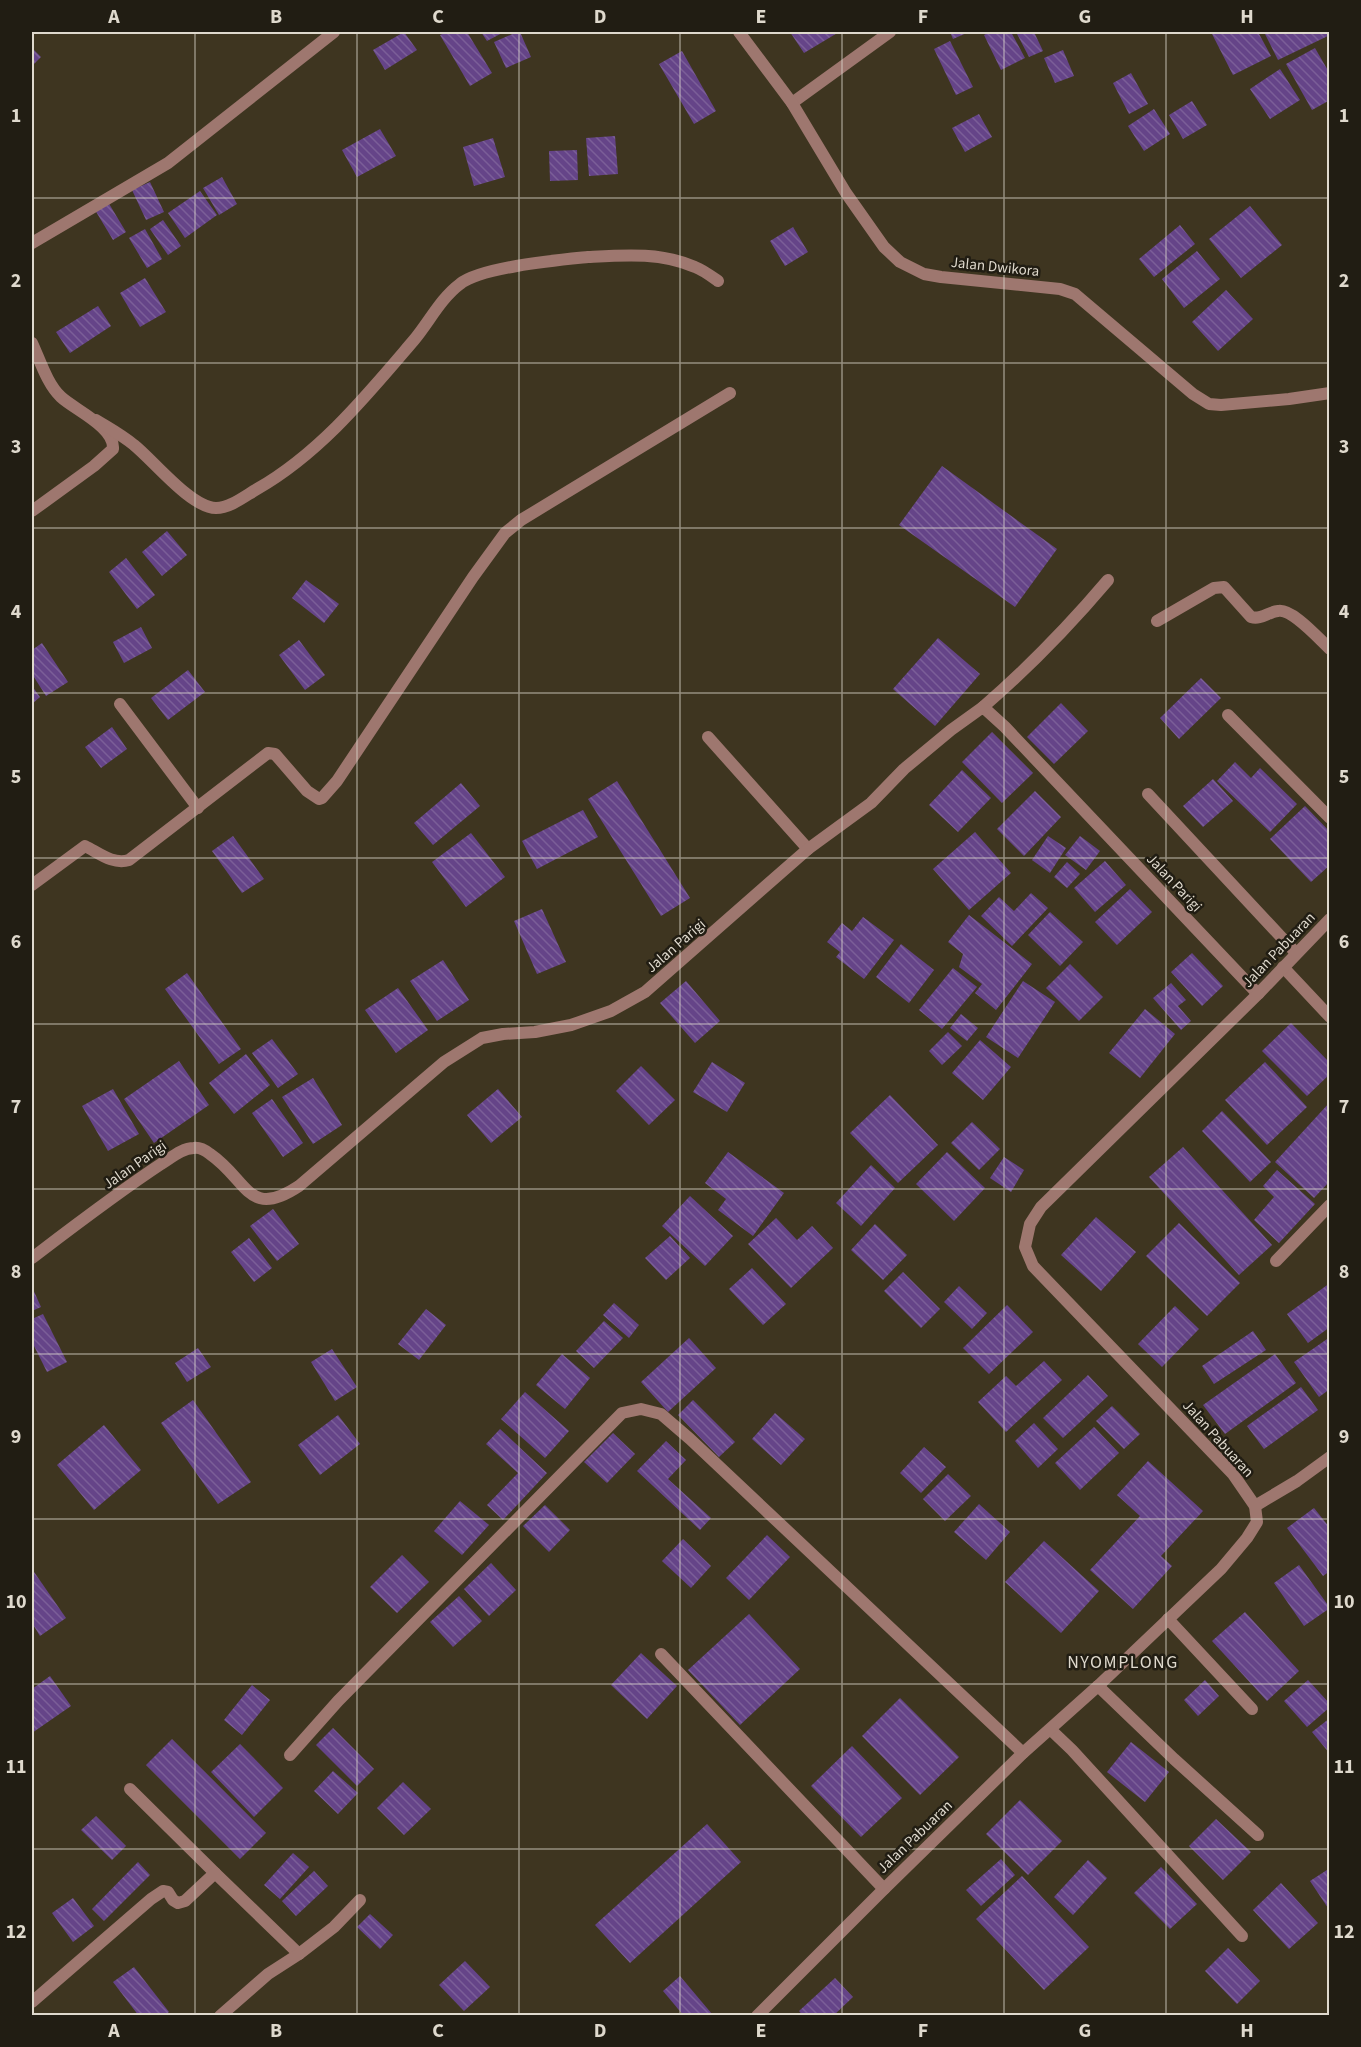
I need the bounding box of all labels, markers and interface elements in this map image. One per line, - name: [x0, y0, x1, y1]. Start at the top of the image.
- text: A: [107, 3, 120, 31]
- text: B: [270, 3, 282, 31]
- text: C: [432, 3, 444, 31]
- text: D: [594, 3, 606, 31]
- text: E: [756, 3, 766, 31]
- text: F: [918, 3, 928, 31]
- text: G: [1079, 3, 1091, 31]
- text: H: [1240, 3, 1254, 31]
- text: 1: [11, 102, 21, 130]
- text: 1: [1339, 102, 1349, 130]
- street label: Jalan Dwikora: [950, 252, 1040, 282]
- text: 2: [11, 267, 21, 295]
- text: 2: [1339, 267, 1349, 295]
- text: 3: [11, 433, 21, 461]
- text: 3: [1339, 433, 1349, 461]
- text: 4: [11, 598, 22, 626]
- text: 4: [1339, 598, 1350, 626]
- text: 5: [11, 763, 21, 791]
- text: 5: [1339, 763, 1349, 791]
- street label: Jalan Parigi: [1141, 849, 1207, 917]
- street label: Jalan Pabuaran: [1238, 908, 1320, 992]
- street label: Jalan Parigi: [642, 914, 710, 978]
- text: 6: [11, 928, 21, 956]
- text: 6: [1339, 928, 1349, 956]
- text: 7: [11, 1093, 21, 1121]
- text: 7: [1339, 1093, 1349, 1121]
- street label: Jalan Parigi: [99, 1135, 171, 1195]
- text: 8: [11, 1258, 21, 1286]
- text: 8: [1339, 1258, 1349, 1286]
- street label: Jalan Pabuaran: [1178, 1396, 1258, 1482]
- text: 9: [11, 1423, 21, 1451]
- text: 9: [1339, 1423, 1349, 1451]
- text: 10: [5, 1588, 27, 1616]
- text: 10: [1333, 1588, 1355, 1616]
- district label: NYOMPLONG: [1067, 1650, 1179, 1675]
- text: 11: [5, 1753, 27, 1781]
- text: 11: [1333, 1753, 1355, 1781]
- street label: Jalan Pabuaran: [873, 1796, 957, 1878]
- text: 12: [5, 1918, 27, 1946]
- text: 12: [1333, 1918, 1355, 1946]
- text: A: [107, 2017, 120, 2045]
- text: B: [270, 2017, 282, 2045]
- text: C: [432, 2017, 444, 2045]
- text: D: [594, 2017, 606, 2045]
- text: E: [756, 2017, 766, 2045]
- text: F: [918, 2017, 928, 2045]
- text: G: [1079, 2017, 1091, 2045]
- text: H: [1240, 2017, 1254, 2045]

